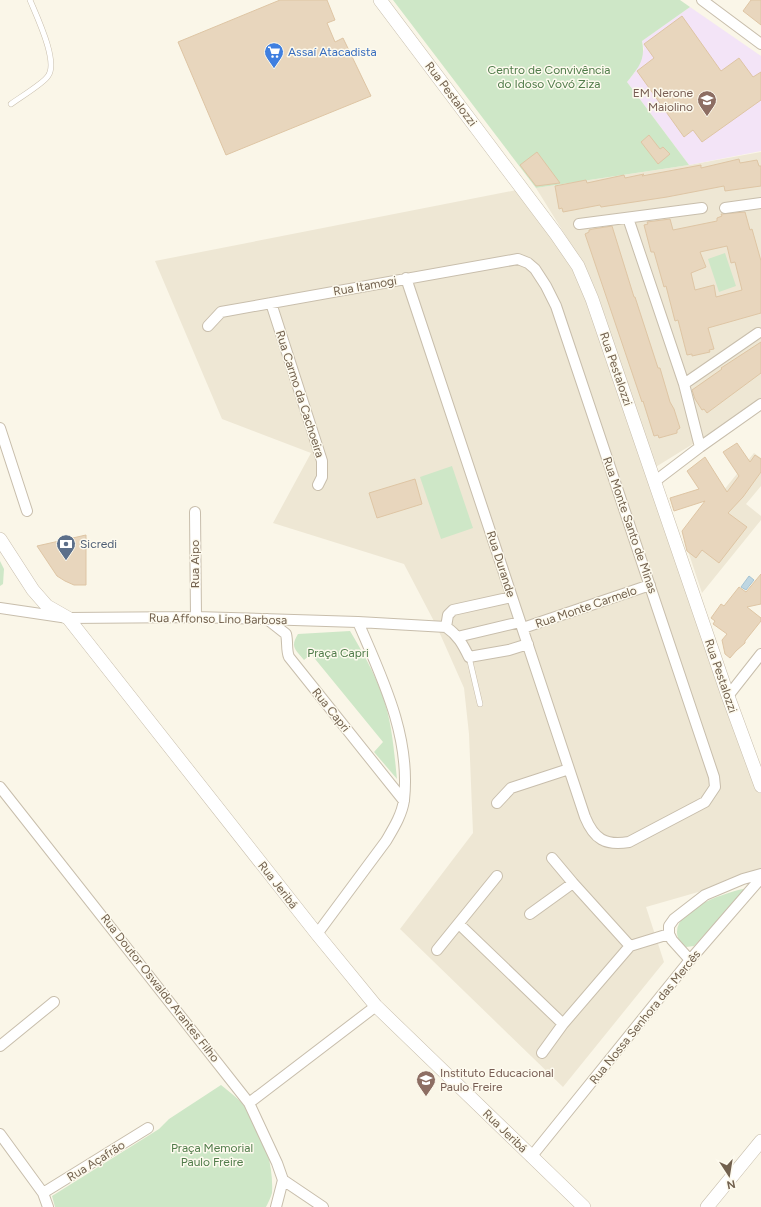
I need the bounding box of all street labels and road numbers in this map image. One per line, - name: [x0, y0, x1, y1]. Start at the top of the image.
- street label: Rua Pestalozzi: [422, 59, 480, 129]
- street label: Rua Itamogi: [332, 274, 398, 298]
- street label: Rua Carmo da Cachoeira: [273, 329, 327, 459]
- street label: Rua Pestalozzi: [597, 330, 635, 408]
- street label: Rua Monte Santo de Minas: [600, 455, 660, 596]
- street label: Rua Durande: [484, 529, 518, 599]
- street label: Rua Aipo: [188, 540, 202, 588]
- street label: Rua Monte Carmelo: [533, 583, 639, 631]
- street label: Rua Affonso Lino Barbosa: [149, 611, 287, 627]
- street label: Rua Pestalozzi: [702, 637, 740, 715]
- street label: Rua Capri: [309, 685, 353, 735]
- street label: Rua Jeribá: [255, 859, 301, 911]
- street label: Rua Doutor Oswaldo Arantes Filho: [98, 911, 222, 1065]
- street label: Rua Nossa Senhora das Mercês: [587, 947, 704, 1087]
- street label: Rua Jeribá: [480, 1107, 530, 1155]
- street label: Rua Açafrão: [65, 1138, 128, 1184]

